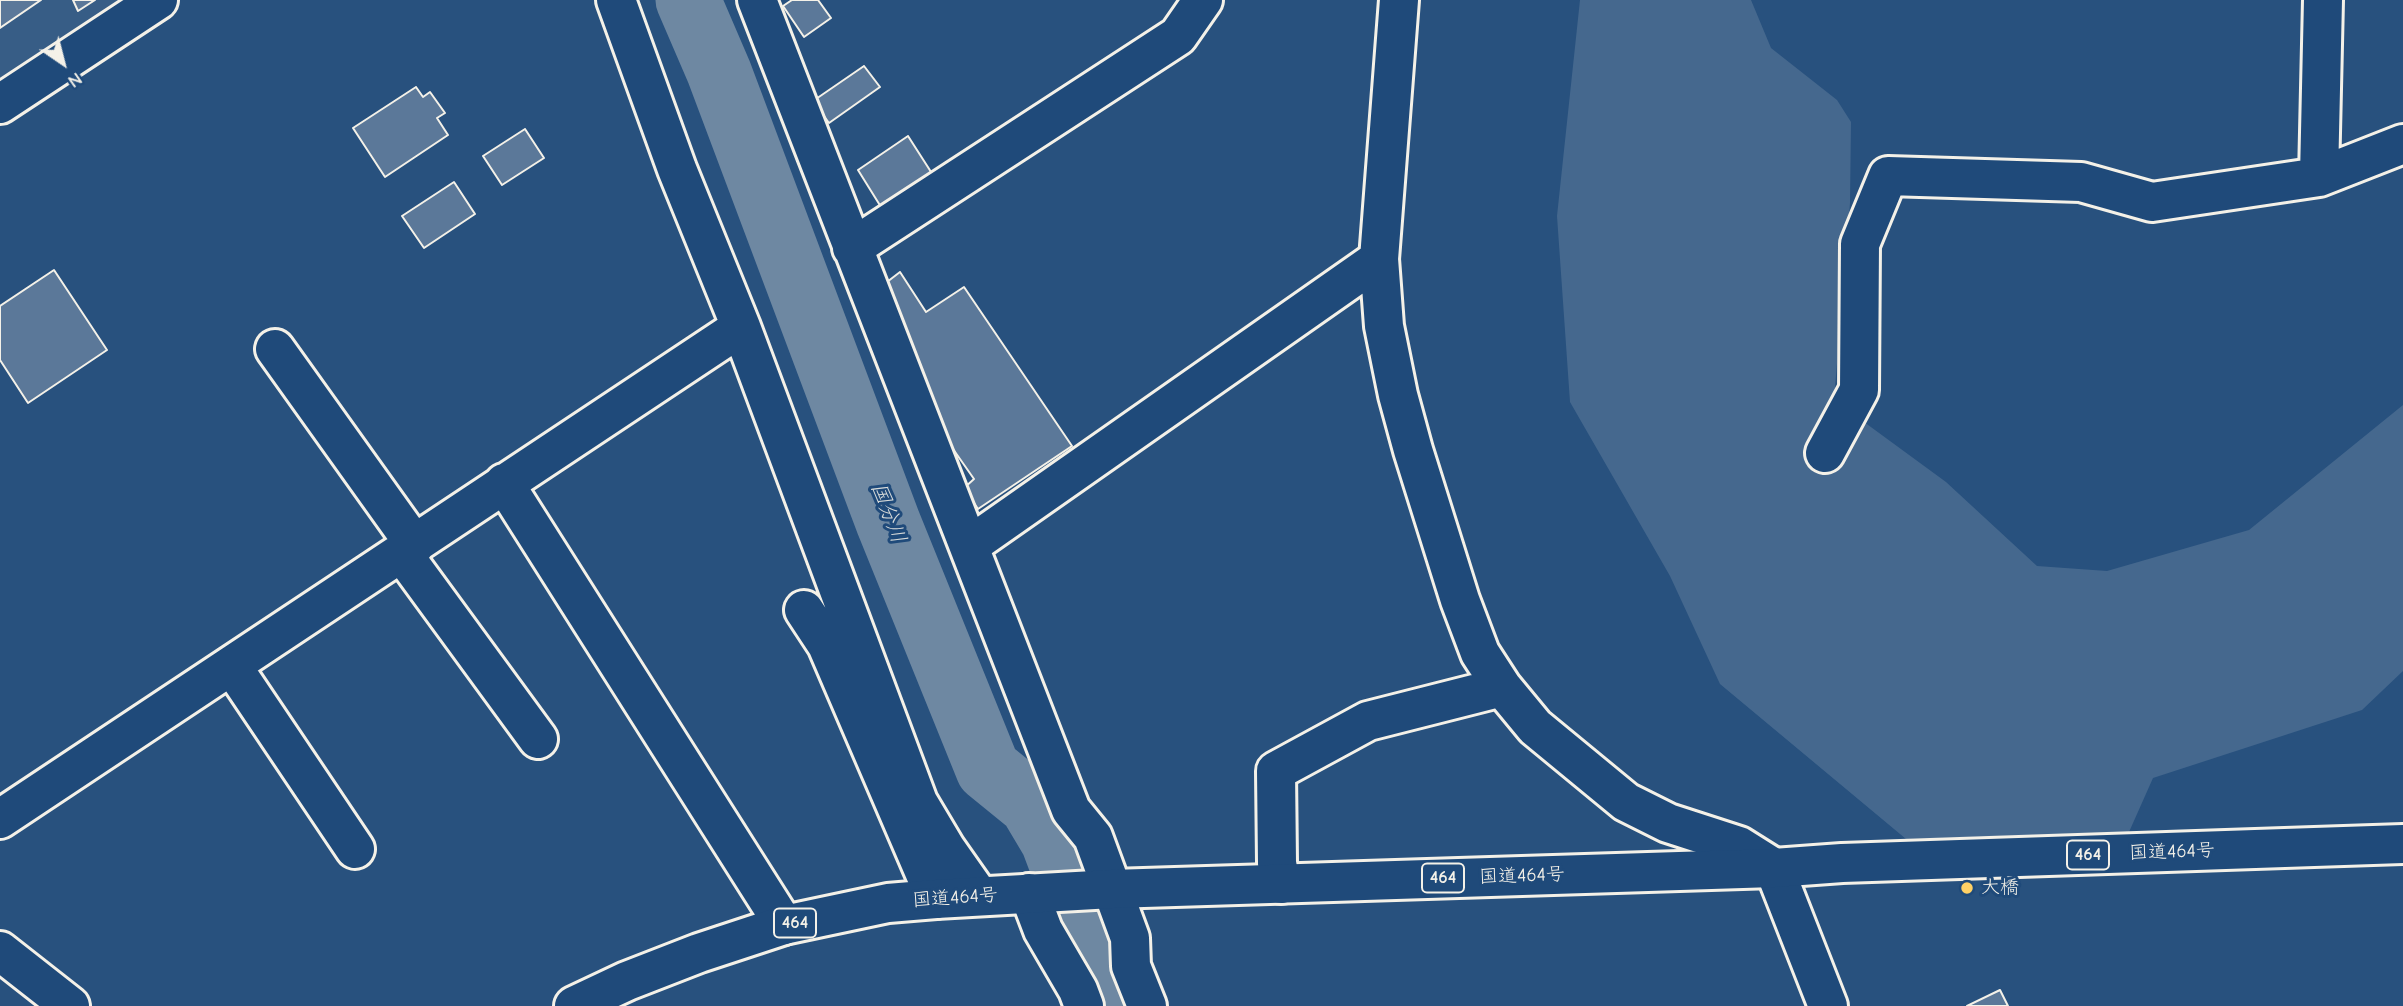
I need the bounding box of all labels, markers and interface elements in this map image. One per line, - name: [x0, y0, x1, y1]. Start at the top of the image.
- north arrow: [28, 28, 98, 98]
- text: N: [64, 68, 86, 93]
- water label: 国分川: [865, 479, 911, 547]
- street label: 国道464号: [2129, 839, 2215, 865]
- road number: 464: [2067, 840, 2109, 870]
- street label: 国道464号: [1479, 863, 1565, 889]
- road number: 464: [1422, 864, 1464, 892]
- place label: 大橋: [1981, 877, 2019, 899]
- marker: 大橋: [1959, 880, 1975, 896]
- street label: 国道464号: [911, 884, 999, 912]
- road number: 464: [774, 908, 816, 938]

